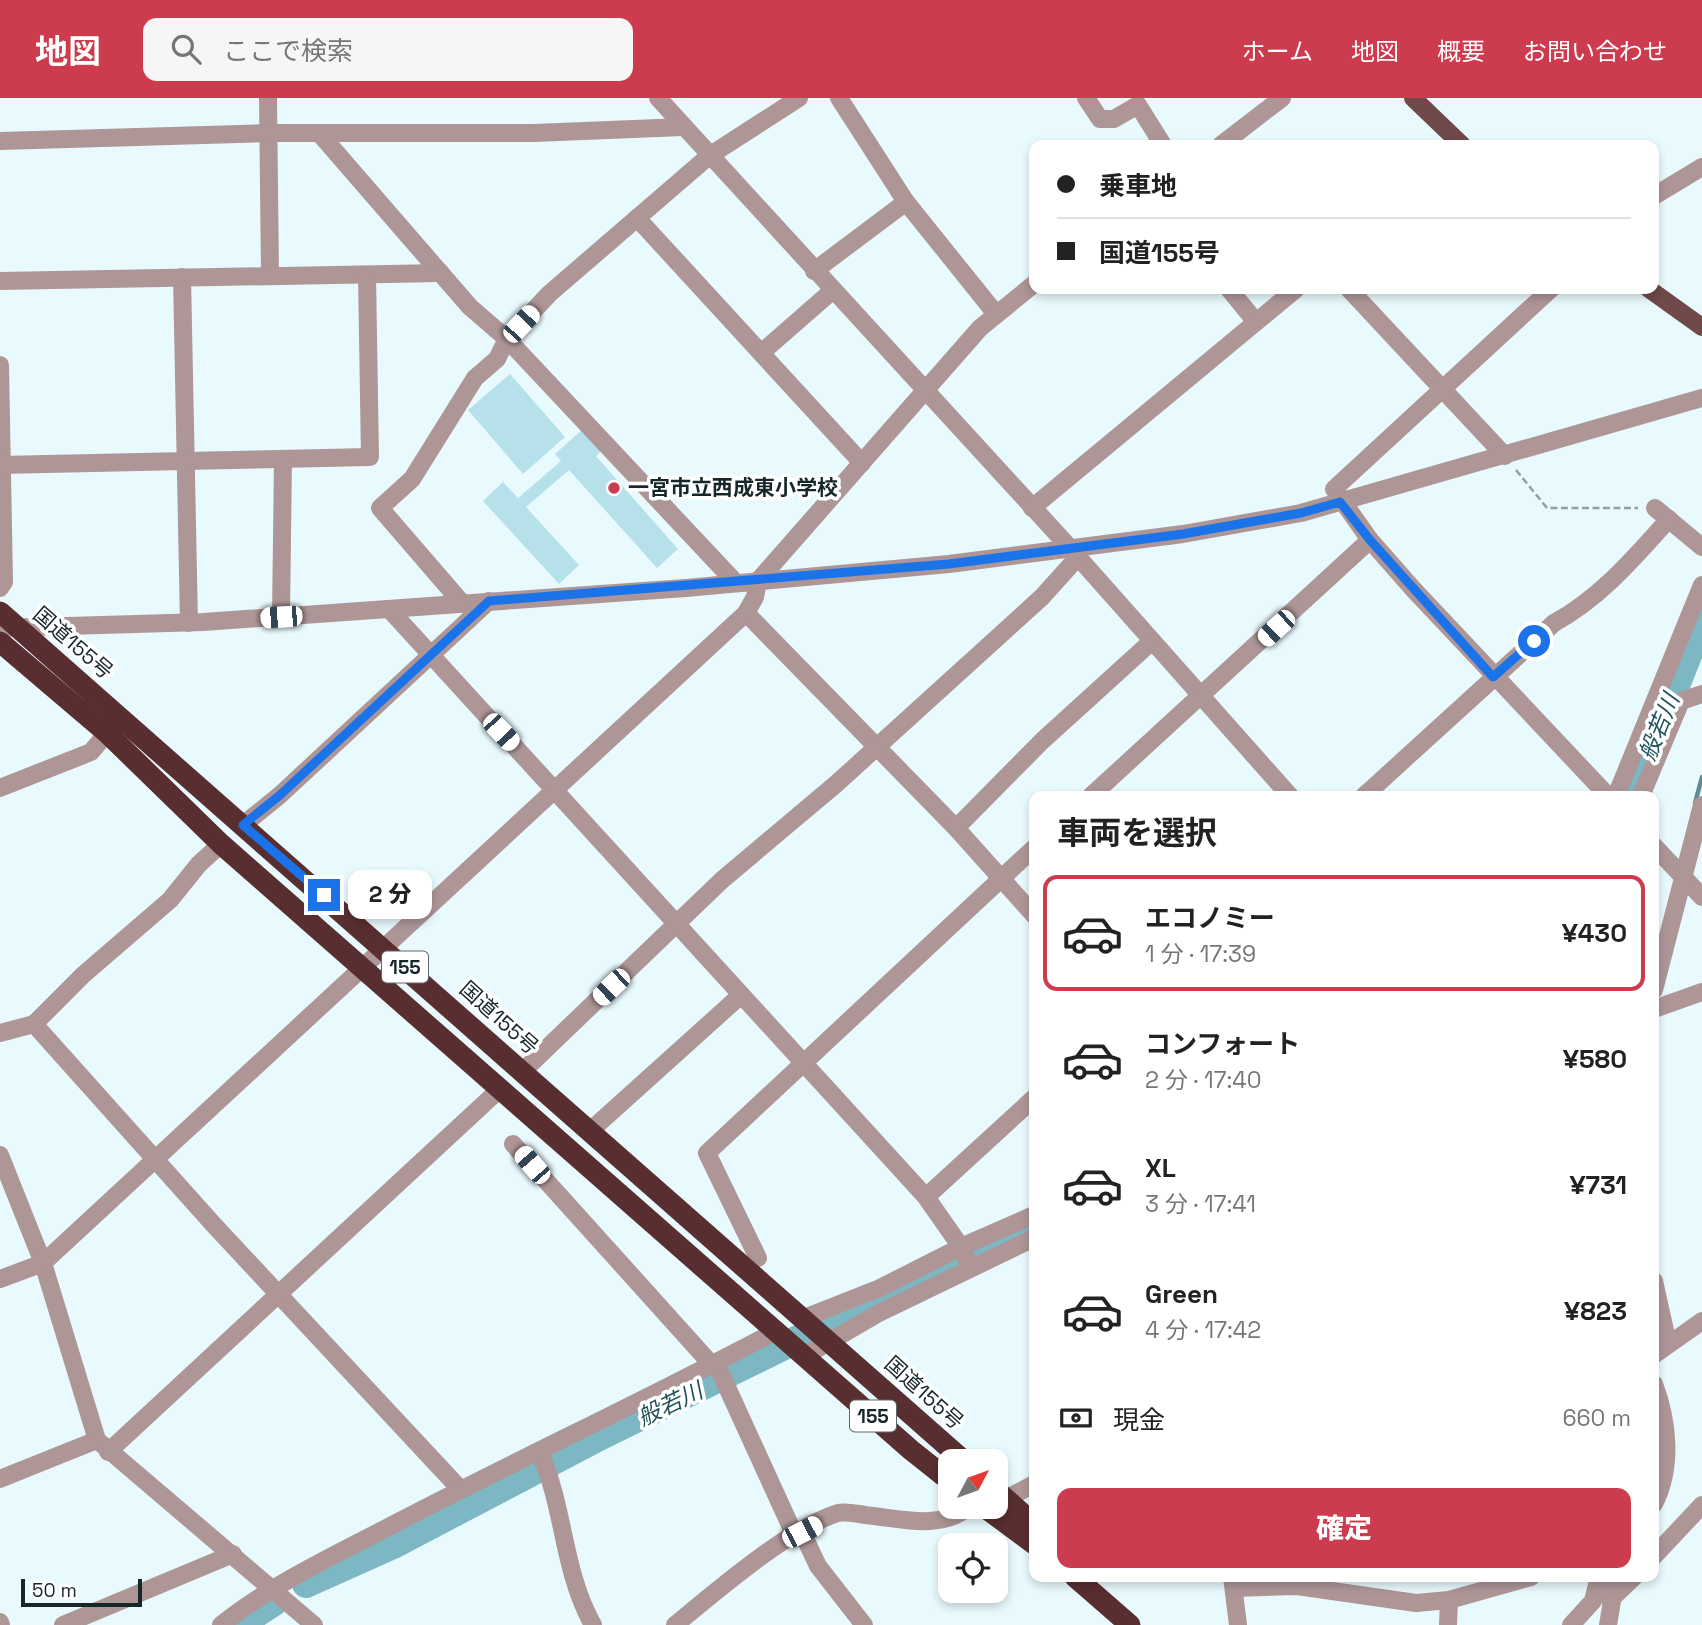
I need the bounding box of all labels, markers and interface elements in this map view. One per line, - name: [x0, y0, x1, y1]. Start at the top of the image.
- search box: [143, 18, 633, 81]
- icon: search: [167, 30, 205, 68]
- text: 地図: [35, 31, 101, 73]
- text: ここで検索: [223, 34, 353, 68]
- text: ホーム: [1242, 36, 1313, 67]
- text: 地図: [1351, 36, 1399, 67]
- text: 概要: [1437, 36, 1485, 67]
- text: お問い合わせ: [1523, 36, 1667, 67]
- text: 乗車地: [1099, 169, 1177, 203]
- text: 国道155号: [1099, 236, 1220, 270]
- car: [499, 301, 544, 347]
- place label: 一宮市立西成東小学校: [628, 474, 838, 501]
- marker: 一宮市立西成東小学校: [606, 480, 622, 496]
- street label: 国道155号: [28, 601, 119, 685]
- car: [260, 605, 303, 629]
- car: [1254, 606, 1299, 650]
- route start: [1518, 625, 1550, 657]
- water label: 般若川: [1632, 687, 1687, 765]
- car: [479, 709, 524, 755]
- text: 車両を選択: [1057, 813, 1217, 853]
- callout: 2 分: [348, 870, 432, 920]
- route end: [308, 879, 340, 911]
- text: 2 分: [369, 879, 411, 909]
- text: エコノミー: [1145, 901, 1275, 935]
- icon: car: [1061, 902, 1124, 965]
- text: ¥430: [1562, 916, 1627, 950]
- text: 1 分 · 17:39: [1145, 939, 1256, 969]
- road number: 155: [382, 952, 428, 982]
- car: [589, 965, 634, 1009]
- street label: 国道155号: [454, 975, 544, 1060]
- text: コンフォート: [1145, 1027, 1300, 1061]
- icon: car: [1061, 1028, 1124, 1091]
- text: ¥580: [1563, 1042, 1627, 1076]
- text: 2 分 · 17:40: [1145, 1065, 1261, 1095]
- car: [511, 1142, 554, 1188]
- text: XL: [1145, 1151, 1176, 1185]
- icon: car: [1061, 1154, 1124, 1217]
- text: ¥731: [1569, 1168, 1627, 1202]
- text: 3 分 · 17:41: [1145, 1189, 1256, 1219]
- text: Green: [1145, 1277, 1218, 1311]
- icon: car: [1061, 1280, 1124, 1343]
- text: ¥823: [1564, 1294, 1627, 1328]
- text: 4 分 · 17:42: [1145, 1315, 1261, 1345]
- street label: 国道155号: [879, 1350, 969, 1435]
- water label: 般若川: [632, 1374, 710, 1433]
- icon: cash: [1057, 1399, 1095, 1437]
- road number: 155: [850, 1400, 896, 1432]
- text: 現金: [1113, 1403, 1165, 1437]
- text: 660 m: [1562, 1403, 1631, 1433]
- north arrow: [938, 1449, 1008, 1519]
- map controls: [938, 1449, 1008, 1603]
- button: 確定: [1057, 1488, 1631, 1568]
- car: [779, 1513, 826, 1551]
- button: locate: [938, 1533, 1008, 1603]
- scale bar: [21, 1576, 142, 1608]
- text: 50 m: [32, 1578, 77, 1603]

